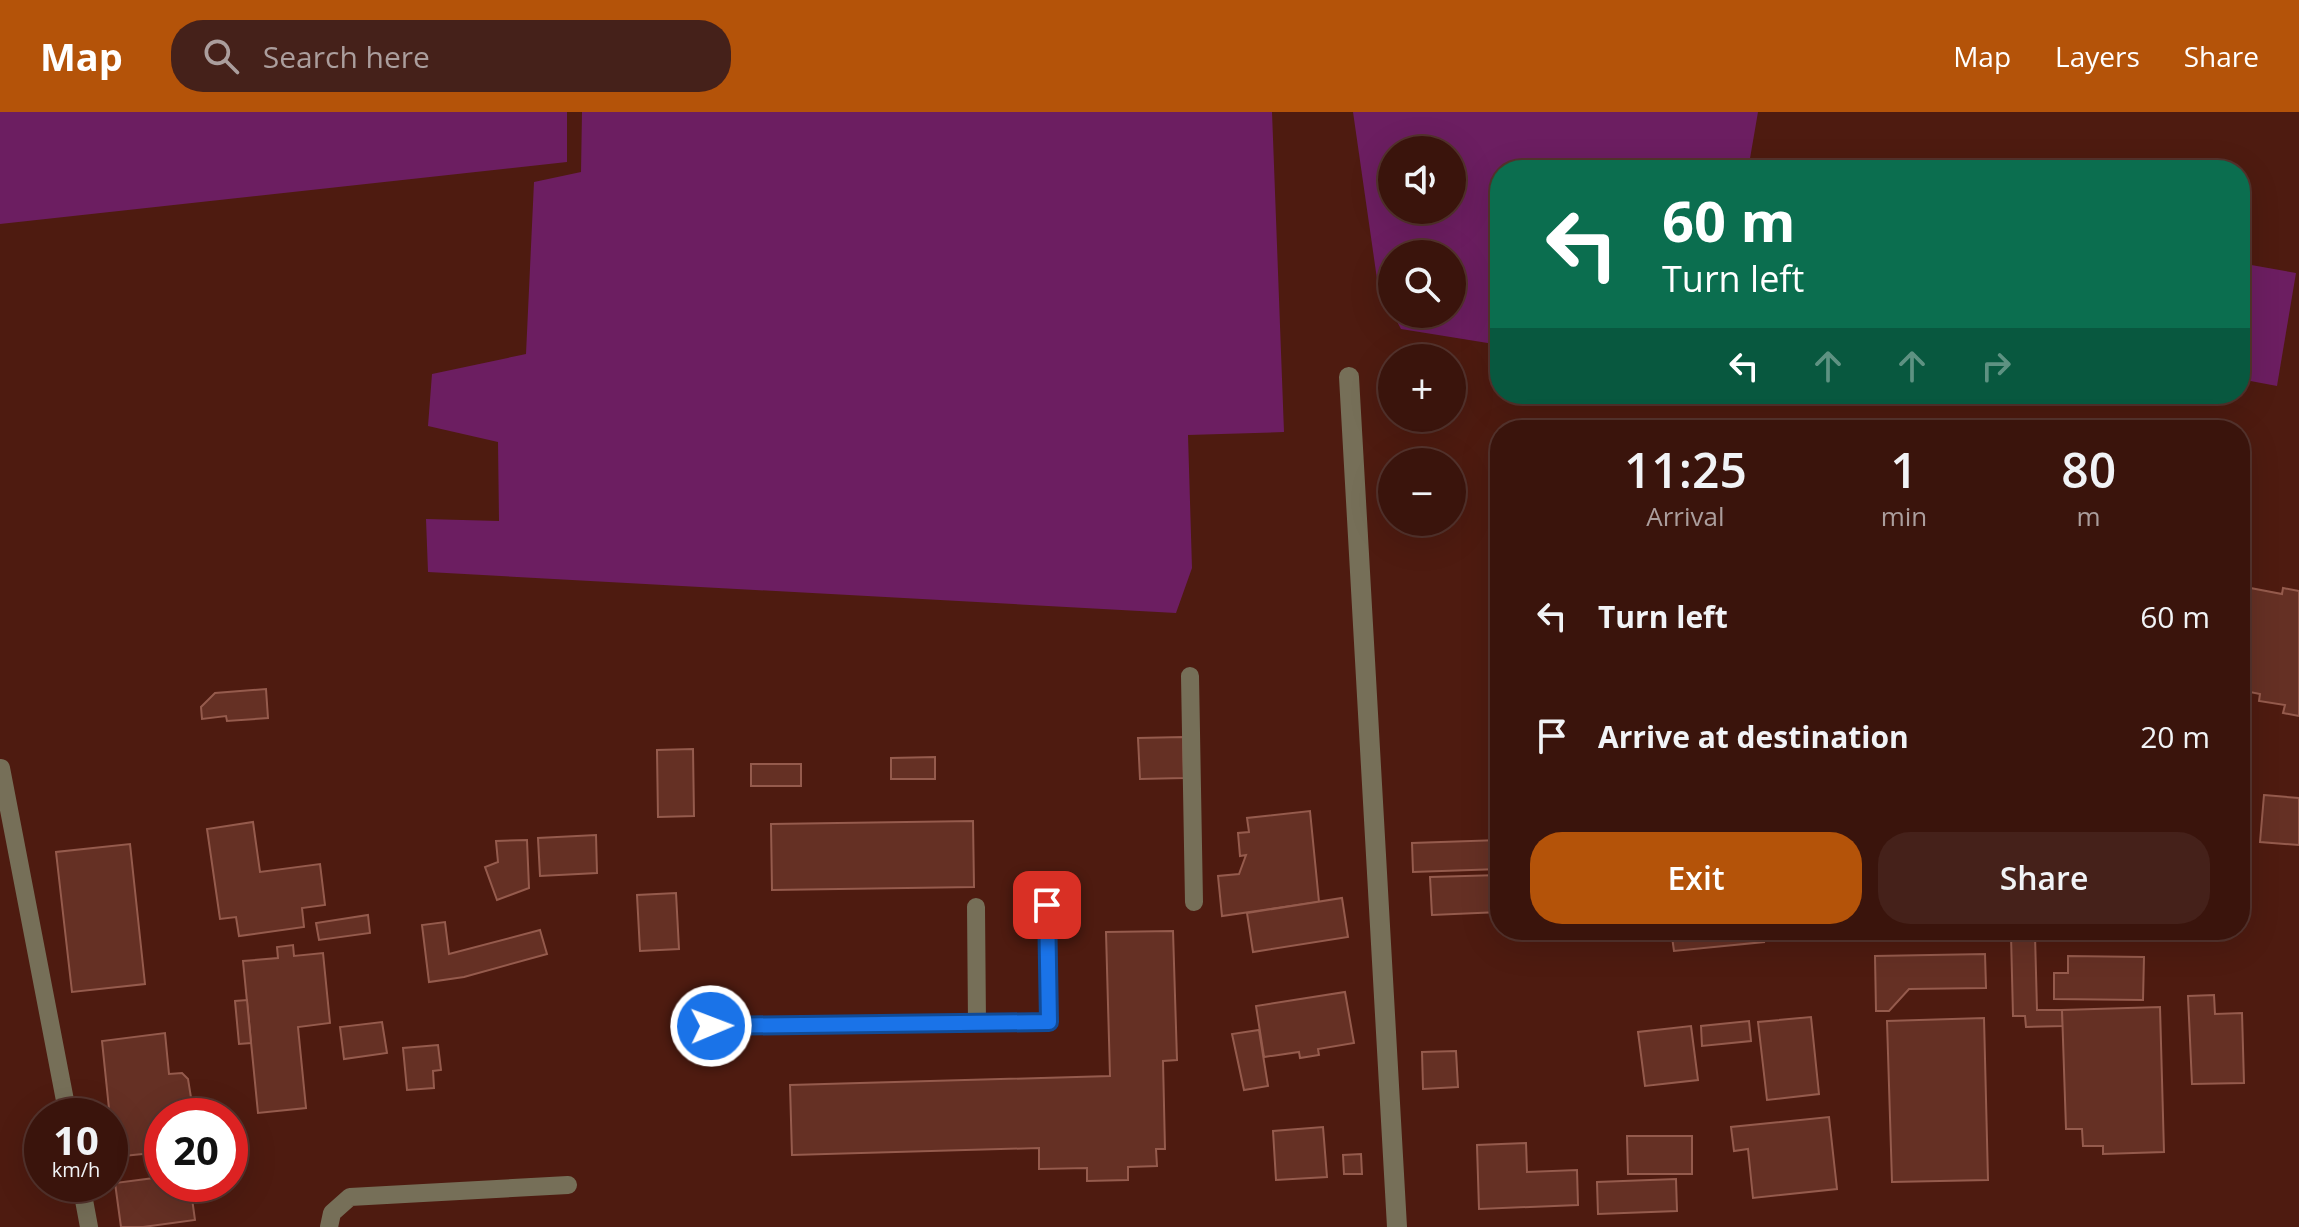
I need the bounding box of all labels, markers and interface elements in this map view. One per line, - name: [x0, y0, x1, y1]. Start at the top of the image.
- search box: [171, 20, 731, 92]
- text: Map: [40, 30, 123, 82]
- icon: search: [199, 34, 243, 78]
- text: Search here: [263, 36, 430, 77]
- text: Map: [1953, 37, 2011, 75]
- text: Layers: [2055, 37, 2140, 75]
- text: Share: [2184, 37, 2259, 75]
- map controls: [1378, 136, 1466, 536]
- button: sound: [1378, 136, 1466, 224]
- text: 60 m: [1662, 182, 1796, 258]
- icon: left: [1530, 192, 1634, 296]
- button: search: [1378, 240, 1466, 328]
- text: Turn left: [1662, 254, 1804, 303]
- button: +: [1378, 344, 1466, 432]
- icon: left: [1722, 344, 1766, 388]
- icon: ahead: [1806, 344, 1850, 388]
- icon: ahead: [1890, 344, 1934, 388]
- icon: right: [1974, 344, 2018, 388]
- text: 11:25: [1624, 437, 1747, 502]
- text: 1: [1890, 437, 1918, 502]
- text: 80: [2061, 437, 2116, 502]
- button: −: [1378, 448, 1466, 536]
- text: Arrival: [1646, 498, 1724, 534]
- text: min: [1881, 498, 1927, 534]
- text: m: [2077, 498, 2101, 534]
- icon: left: [1530, 594, 1574, 638]
- text: Turn left: [1598, 596, 1728, 637]
- text: 60 m: [2140, 596, 2210, 637]
- icon: arrive: [1530, 714, 1574, 758]
- text: Arrive at destination: [1598, 716, 1909, 757]
- text: 20 m: [2140, 716, 2210, 757]
- button: Exit: [1530, 832, 1862, 924]
- button: Share: [1878, 832, 2210, 924]
- pin: [1013, 871, 1081, 939]
- icon: arrive: [1025, 883, 1069, 927]
- position arrow: [669, 984, 753, 1068]
- speed limit sign: 20: [144, 1098, 248, 1202]
- text: 10: [53, 1112, 99, 1167]
- text: km/h: [52, 1156, 100, 1183]

